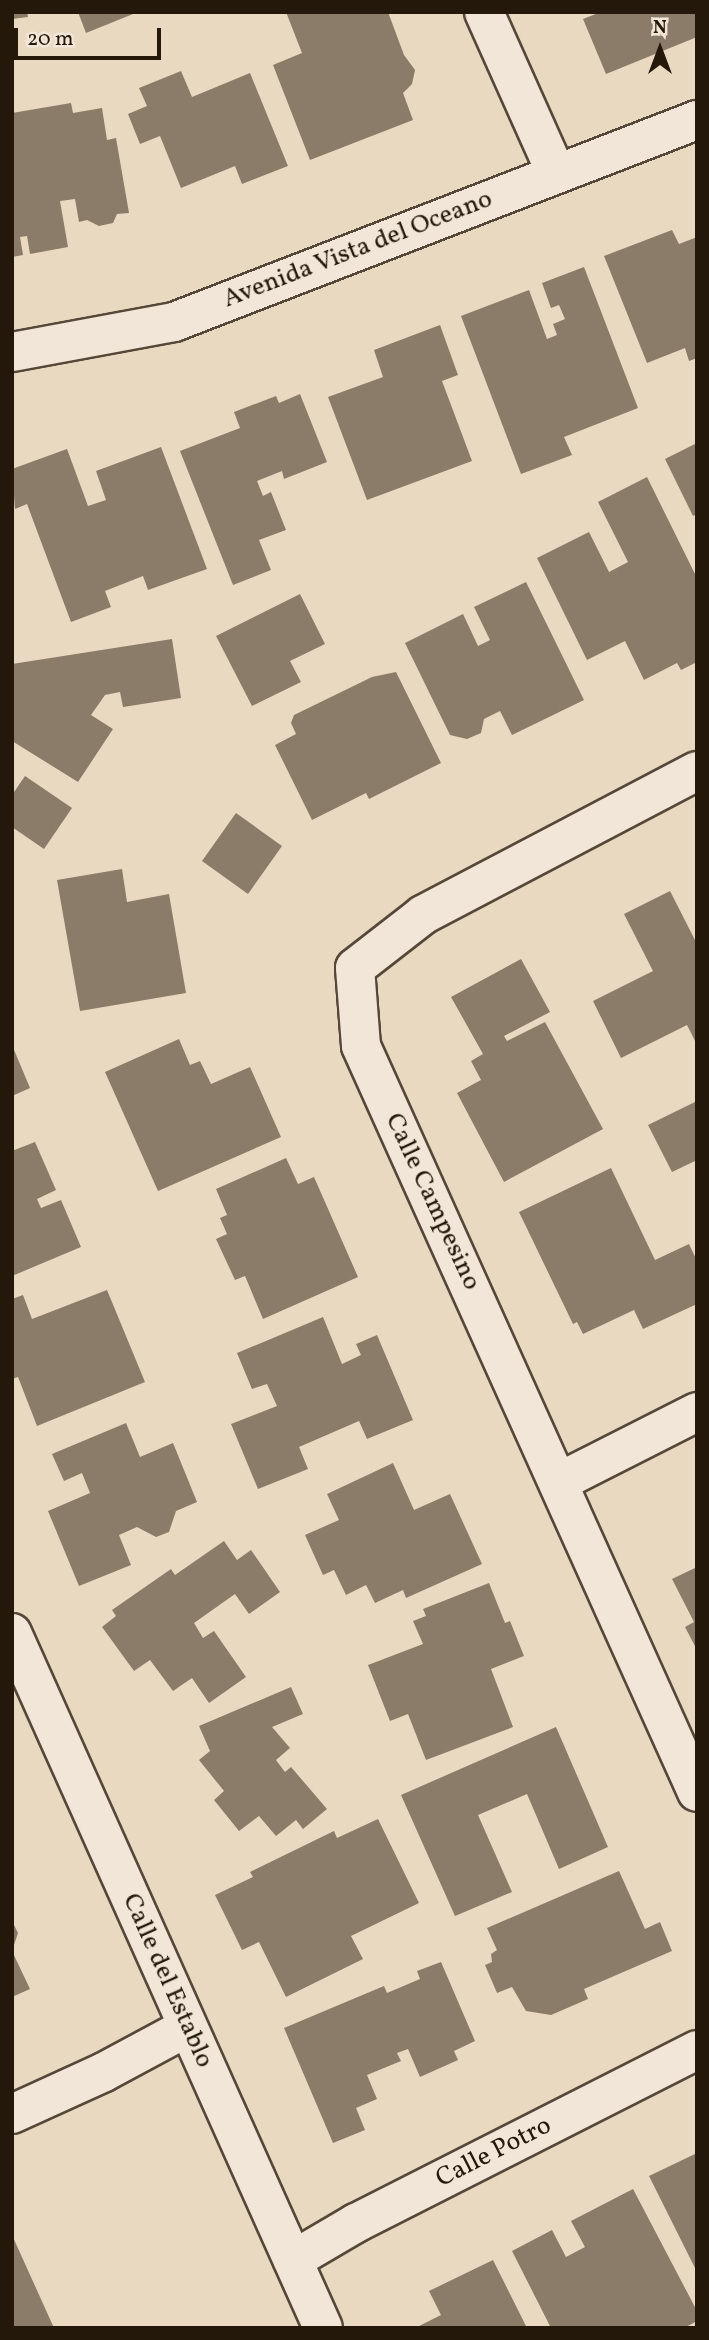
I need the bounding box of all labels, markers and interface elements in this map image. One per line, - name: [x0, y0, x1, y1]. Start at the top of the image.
- scale bar: [18, 14, 164, 58]
- north arrow: [625, 14, 695, 84]
- text: N: [653, 15, 667, 41]
- text: 20 m: [27, 25, 73, 54]
- street label: Avenida Vista del Oceano: [219, 184, 497, 316]
- street label: Calle Campesino: [377, 1109, 487, 1295]
- street label: Calle del Establo: [115, 1889, 219, 2073]
- street label: Calle Potro: [431, 2111, 557, 2195]

